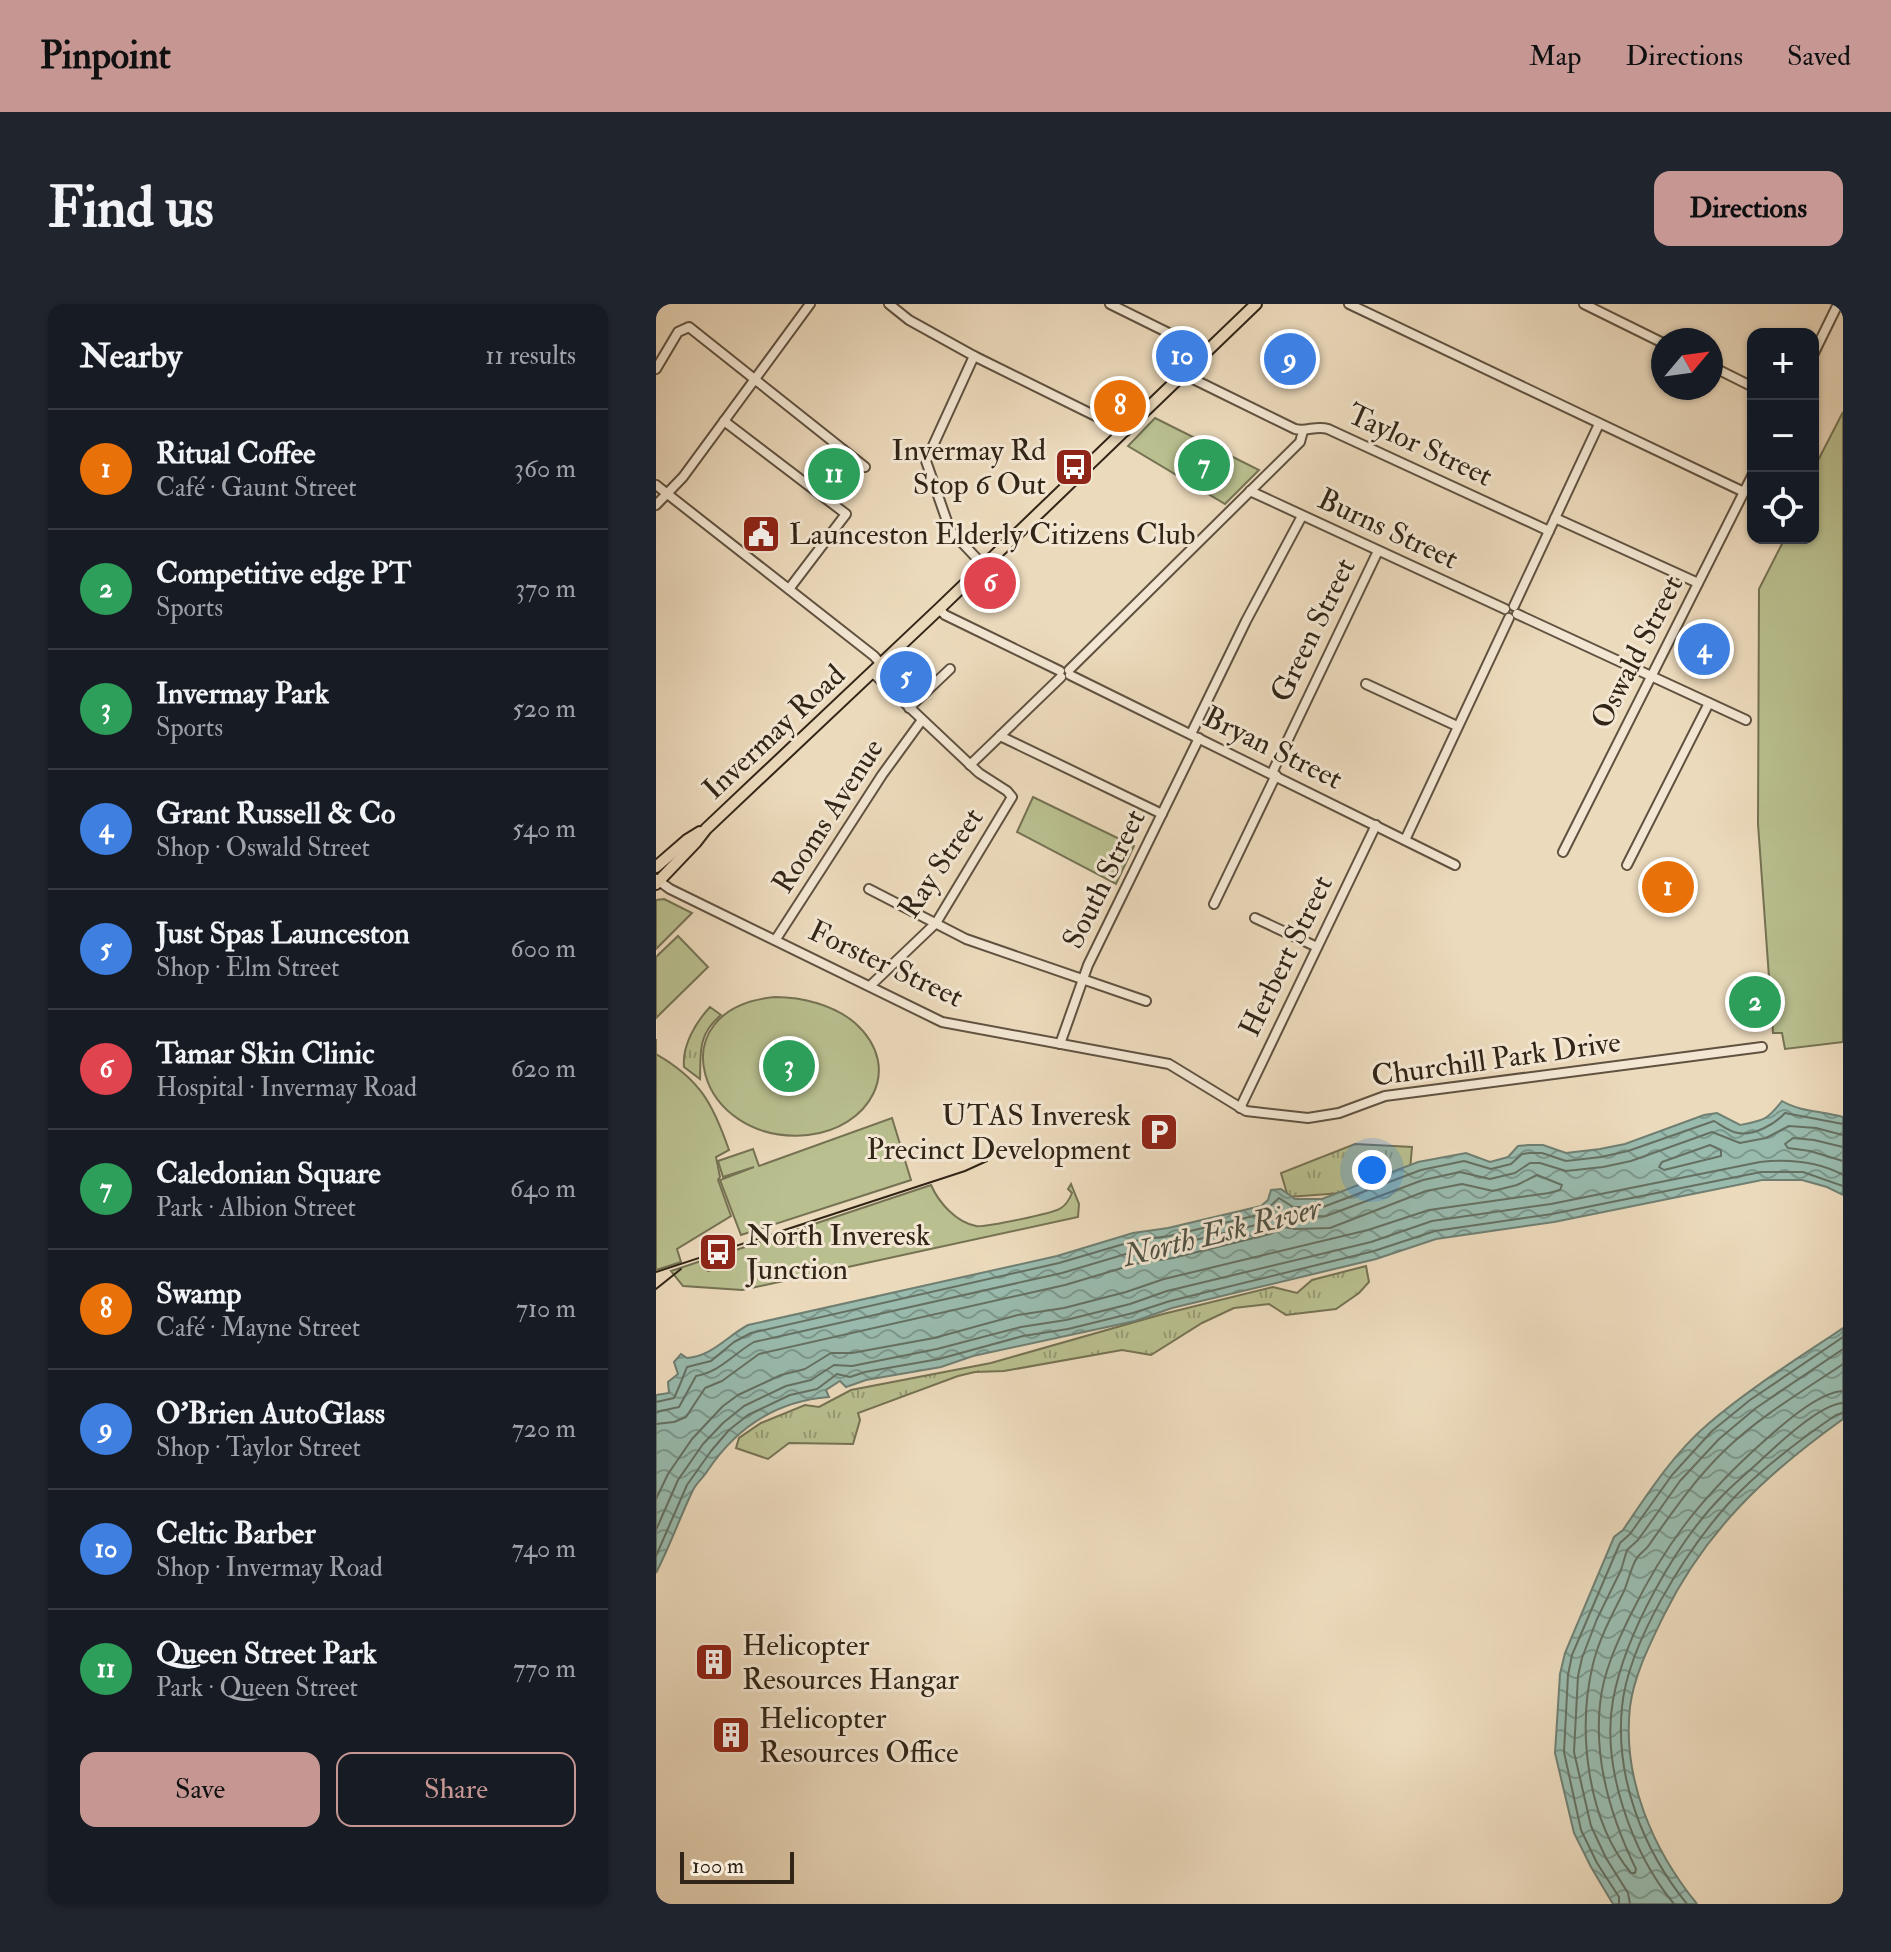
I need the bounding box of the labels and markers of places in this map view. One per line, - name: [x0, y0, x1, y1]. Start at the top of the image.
- pin: 10: [1156, 326, 1208, 386]
- pin: 9: [1264, 329, 1316, 389]
- pin: 8: [1094, 376, 1146, 436]
- place label: Invermay Rd Stop 6 Out: [892, 432, 1046, 503]
- pin: 7: [1178, 435, 1230, 495]
- pin: 11: [808, 444, 860, 504]
- bus stop icon: Invermay Rd Stop 6 Out: [1053, 446, 1095, 488]
- public building icon: Launceston Elderly Citizens Club: [740, 513, 782, 555]
- place label: Launceston Elderly Citizens Club: [789, 516, 1195, 553]
- pin: 6: [964, 553, 1016, 613]
- pin: 4: [1678, 619, 1730, 679]
- pin: 5: [880, 647, 932, 707]
- pin: 1: [1642, 857, 1694, 917]
- pin: 2: [1729, 972, 1781, 1032]
- pin: 3: [763, 1036, 815, 1096]
- place label: UTAS Inveresk Precinct Development: [866, 1097, 1131, 1168]
- parking icon: UTAS Inveresk Precinct Development: [1138, 1111, 1180, 1153]
- place label: North Inveresk Junction: [745, 1217, 930, 1288]
- bus stop icon: North Inveresk Junction: [697, 1231, 739, 1273]
- place label: Helicopter Resources Hangar: [742, 1627, 959, 1698]
- building icon: Helicopter Resources Hangar: [693, 1641, 735, 1683]
- place label: Helicopter Resources Office: [759, 1700, 959, 1771]
- building icon: Helicopter Resources Office: [710, 1714, 752, 1756]

